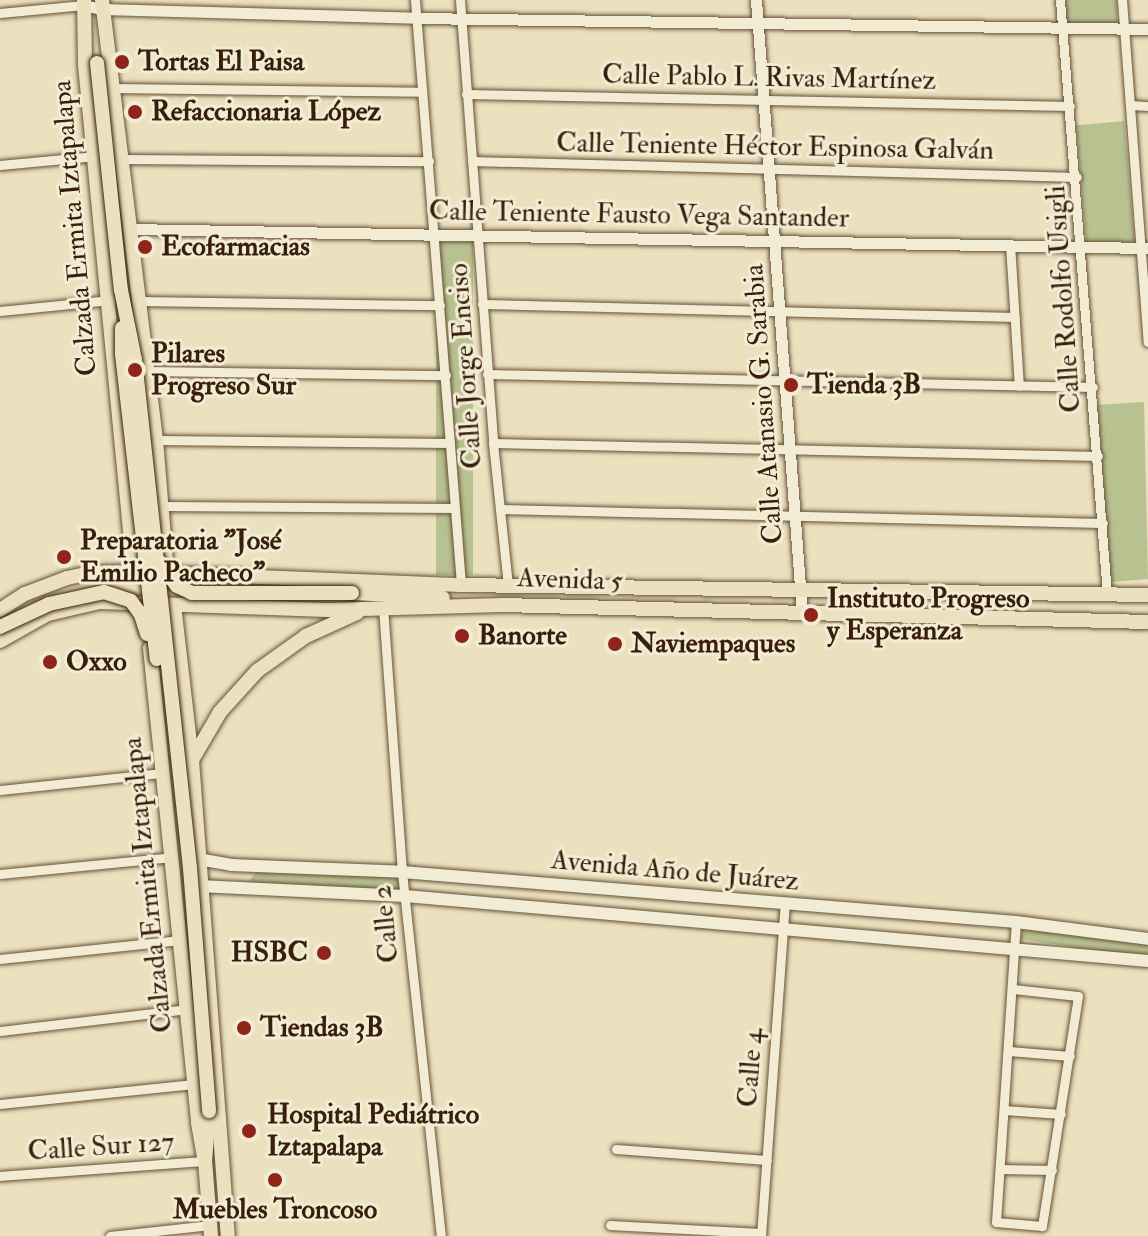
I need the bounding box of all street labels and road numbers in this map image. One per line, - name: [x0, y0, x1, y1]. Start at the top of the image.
- street label: Calle Pablo L. Rivas Martínez: [602, 58, 936, 98]
- street label: Calzada Ermita Iztapalapa: [45, 79, 105, 377]
- street label: Calle Teniente Héctor Espinosa Galván: [556, 126, 994, 168]
- street label: Calle Rodolfo Usigli: [1039, 184, 1089, 414]
- street label: Calle Teniente Fausto Vega Santander: [429, 195, 849, 235]
- street label: Calle Jorge Enciso: [442, 262, 490, 470]
- street label: Calle Atanasio G. Sarabia: [737, 263, 791, 545]
- street label: Avenida 5: [517, 561, 623, 599]
- street label: Calzada Ermita Iztapalapa: [116, 736, 180, 1034]
- street label: Avenida Año de Juárez: [550, 843, 800, 899]
- street label: Calle 2: [365, 883, 407, 965]
- street label: Calle 4: [731, 1028, 771, 1108]
- street label: Calle Sur 127: [27, 1125, 175, 1169]

